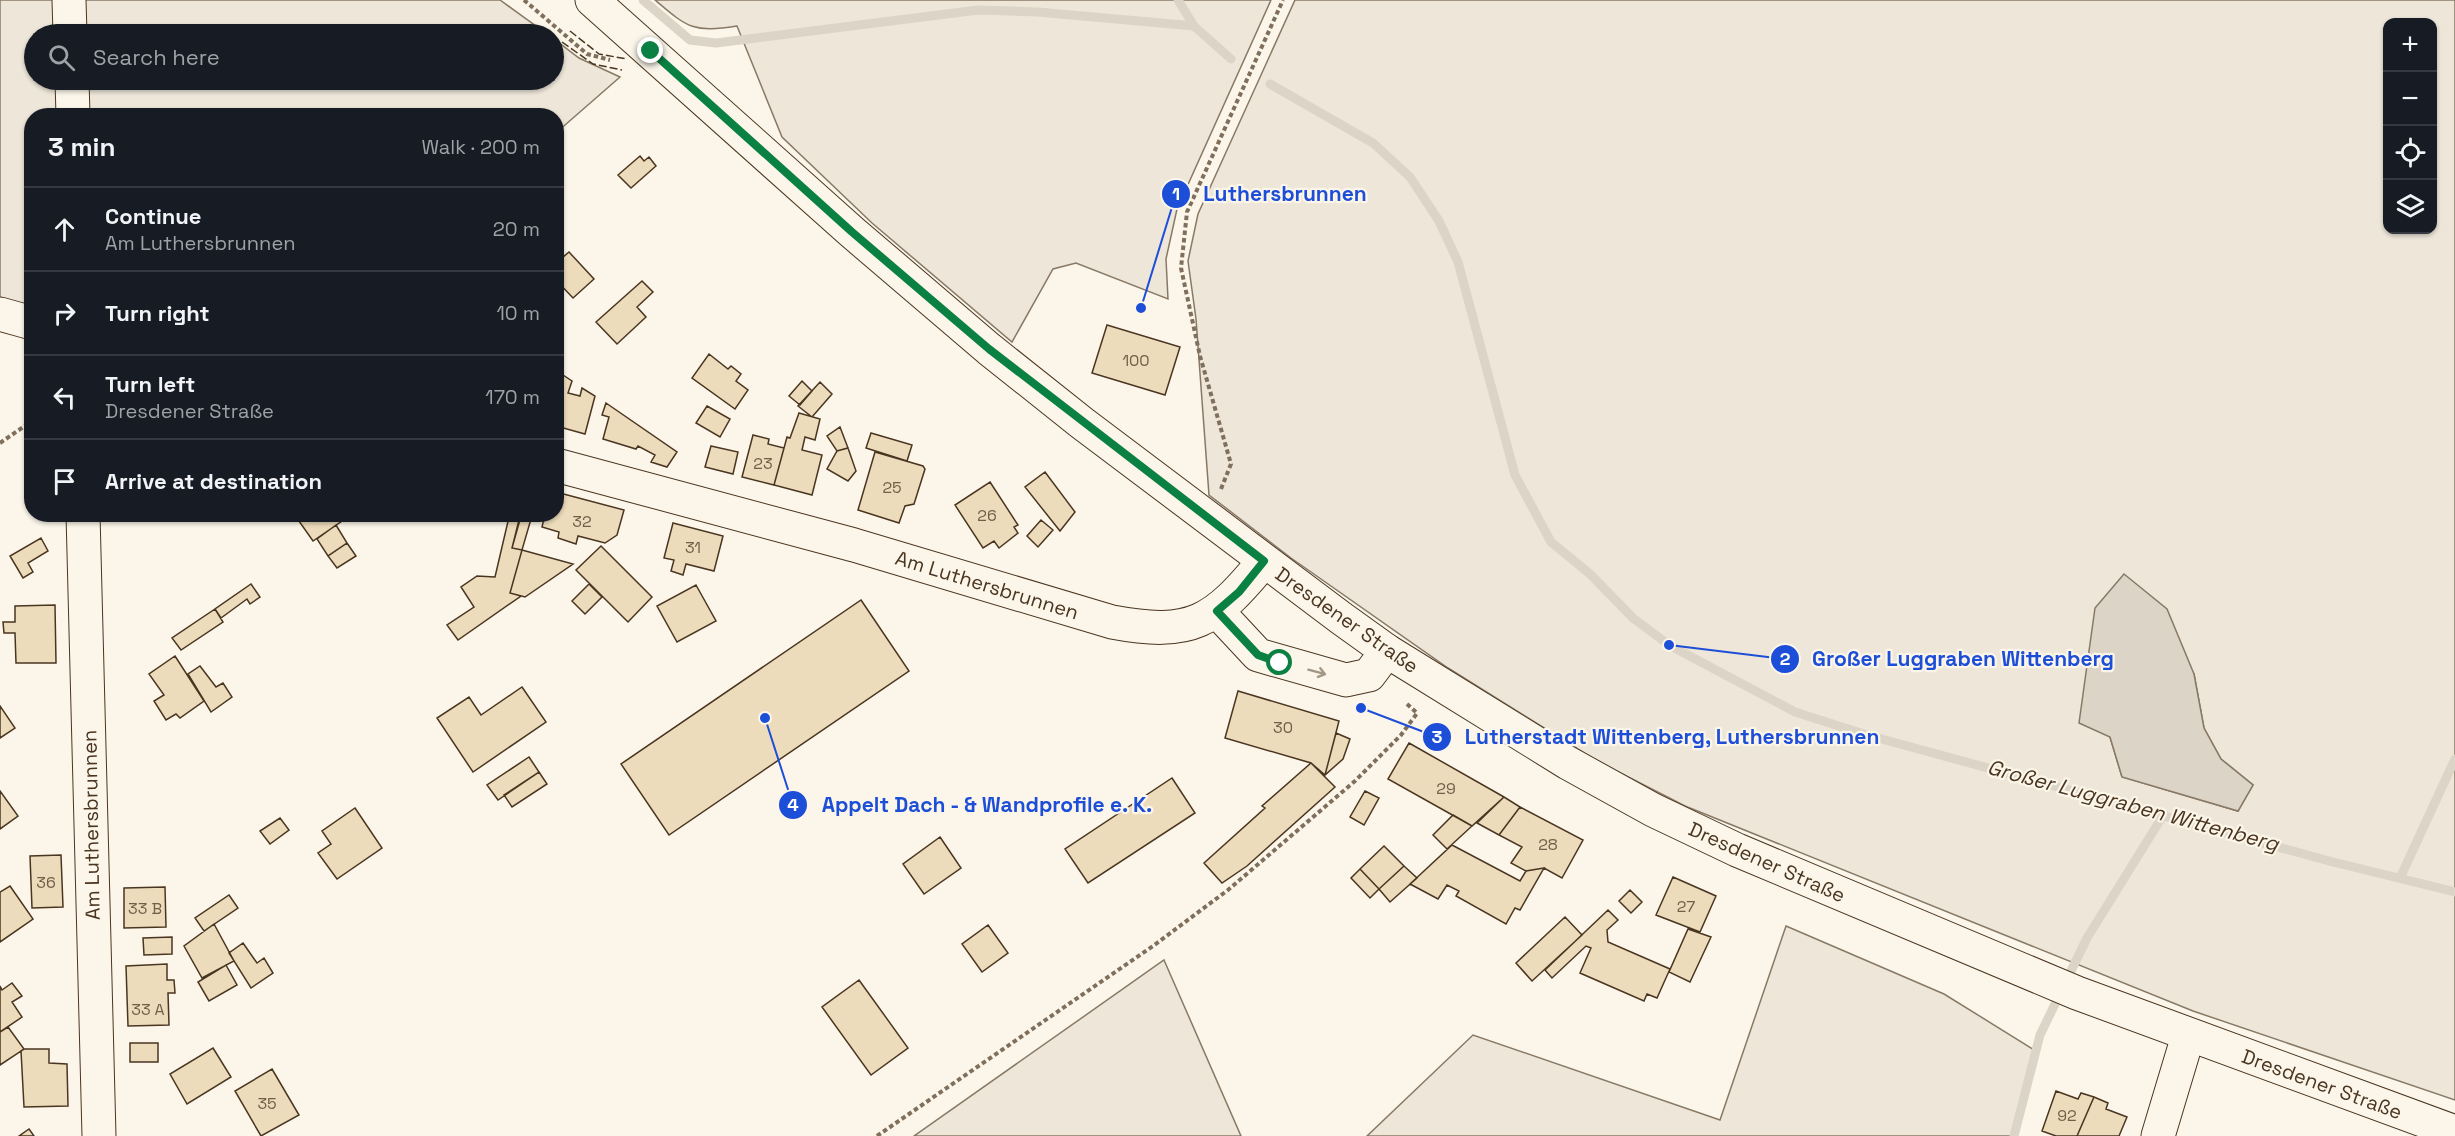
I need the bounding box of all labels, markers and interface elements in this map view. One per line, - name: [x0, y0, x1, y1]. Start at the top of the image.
- map controls: [2383, 18, 2437, 234]
- button: +: [2383, 18, 2437, 72]
- search box: [24, 24, 564, 90]
- route end: [637, 37, 663, 63]
- icon: search: [45, 41, 78, 74]
- text: Search here: [93, 43, 220, 71]
- button: −: [2383, 72, 2437, 126]
- button: locate: [2383, 126, 2437, 180]
- text: 3 min: [48, 130, 116, 164]
- text: Walk · 200 m: [421, 134, 540, 160]
- callout: Luthersbrunnen: [1161, 174, 1378, 213]
- text: Luthersbrunnen: [1203, 180, 1367, 207]
- button: layers: [2383, 180, 2437, 234]
- text: 1: [1172, 182, 1180, 205]
- text: Continue: [105, 202, 201, 230]
- icon: ahead: [48, 213, 81, 246]
- text: 20 m: [493, 216, 540, 242]
- text: Am Luthersbrunnen: [105, 230, 295, 256]
- icon: right: [48, 297, 81, 330]
- text: Turn right: [105, 299, 210, 327]
- text: 10 m: [496, 300, 540, 326]
- house number: 100: [1122, 350, 1150, 371]
- text: Turn left: [105, 370, 195, 398]
- icon: left: [48, 381, 81, 414]
- text: 170 m: [485, 384, 540, 410]
- text: Dresdener Straße: [105, 398, 274, 424]
- house number: 23: [753, 453, 773, 474]
- icon: arrive: [48, 465, 81, 498]
- text: Arrive at destination: [105, 467, 322, 495]
- house number: 25: [882, 477, 902, 498]
- house number: 26: [977, 505, 997, 526]
- house number: 32: [572, 511, 592, 532]
- house number: 31: [685, 537, 701, 558]
- street label: Am Luthersbrunnen: [892, 545, 1082, 625]
- street label: Dresdener Straße: [1270, 561, 1424, 679]
- callout: Großer Luggraben Wittenberg: [1770, 639, 2126, 678]
- text: Großer Luggraben Wittenberg: [1812, 645, 2114, 672]
- text: 2: [1780, 647, 1791, 670]
- route start: [1266, 649, 1292, 675]
- one-way arrow: [1307, 667, 1326, 678]
- house number: 30: [1273, 717, 1293, 738]
- callout: Lutherstadt Wittenberg, Luthersbrunnen: [1422, 717, 1892, 756]
- text: Lutherstadt Wittenberg, Luthersbrunnen: [1465, 723, 1879, 750]
- text: 3: [1432, 725, 1443, 748]
- street label: Am Luthersbrunnen: [76, 730, 106, 920]
- water label: Großer Luggraben Wittenberg: [1984, 753, 2283, 857]
- house number: 29: [1436, 778, 1456, 799]
- callout: Appelt Dach - & Wandprofile e. K.: [778, 786, 1165, 825]
- text: Appelt Dach - & Wandprofile e. K.: [822, 791, 1152, 818]
- text: 4: [787, 793, 799, 816]
- street label: Dresdener Straße: [1685, 816, 1849, 908]
- house number: 28: [1538, 834, 1558, 855]
- house number: 36: [36, 872, 56, 893]
- house number: 27: [1677, 896, 1695, 917]
- house number: 33 B: [128, 898, 162, 919]
- house number: 33 A: [131, 999, 165, 1020]
- street label: Dresdener Straße: [2238, 1043, 2406, 1125]
- house number: 35: [257, 1093, 277, 1114]
- house number: 92: [2057, 1105, 2077, 1126]

